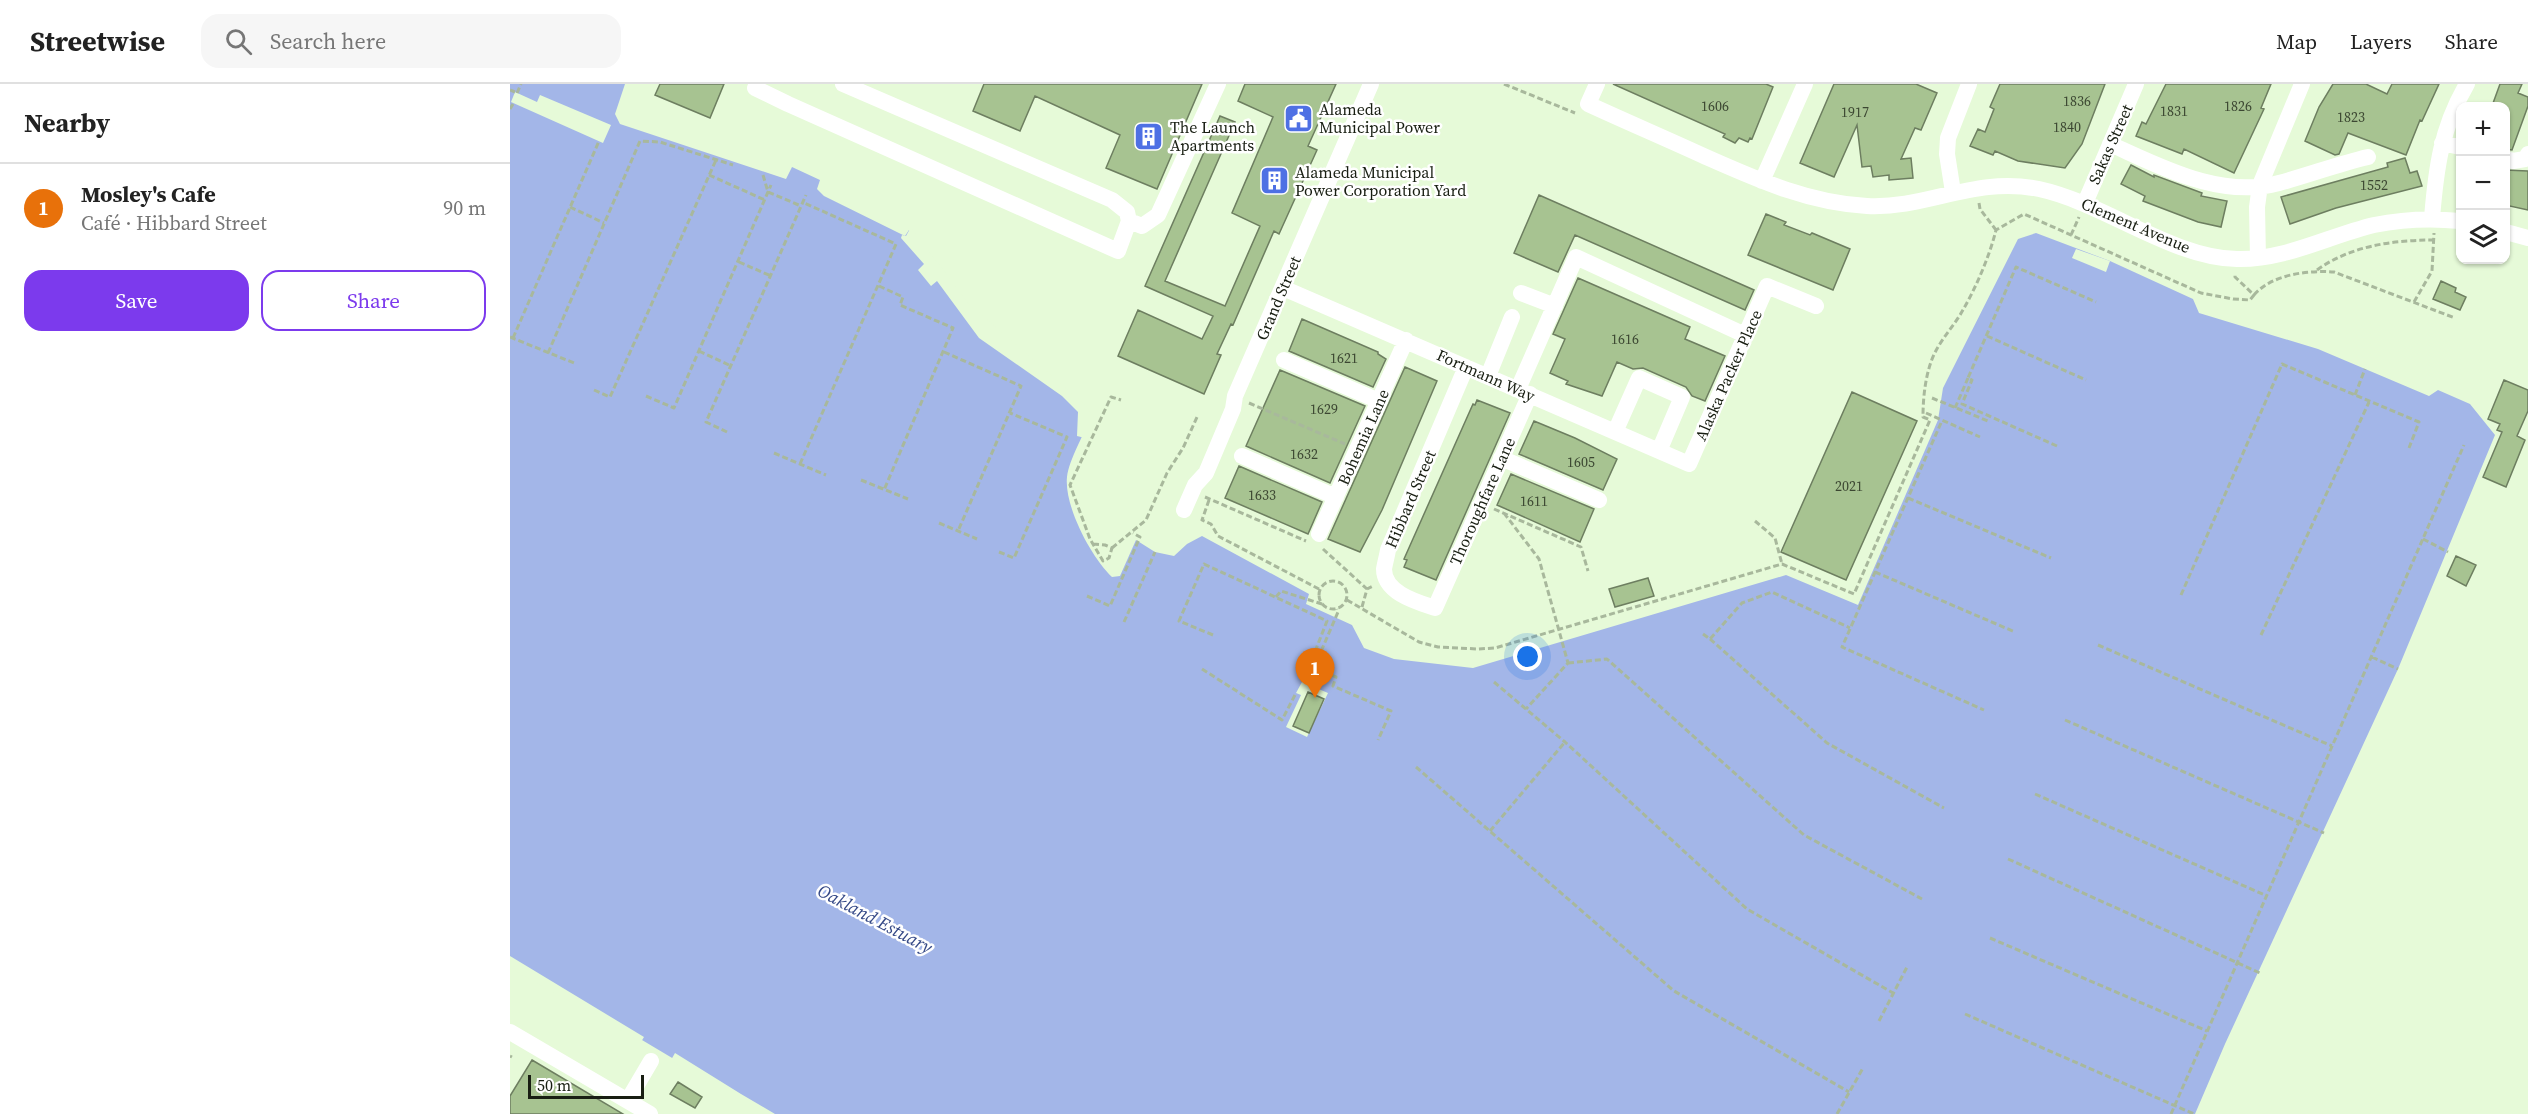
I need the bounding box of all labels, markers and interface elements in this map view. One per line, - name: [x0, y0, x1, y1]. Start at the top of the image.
- search box: [201, 14, 621, 68]
- text: Streetwise: [30, 22, 165, 60]
- icon: search: [222, 25, 255, 58]
- text: Search here: [270, 26, 386, 56]
- text: Map: [2276, 27, 2317, 56]
- text: Layers: [2350, 27, 2412, 56]
- text: Share: [2445, 27, 2498, 56]
- house number: 1836: [2063, 91, 2091, 111]
- house number: 1606: [1701, 96, 1729, 116]
- house number: 1826: [2224, 96, 2252, 116]
- place label: Alameda Municipal Power: [1319, 98, 1440, 138]
- street label: Sakas Street: [2083, 100, 2138, 187]
- house number: 1831: [2160, 101, 2188, 121]
- public building icon: Alameda Municipal Power: [1282, 102, 1314, 134]
- house number: 1917: [1841, 102, 1869, 122]
- map controls: [2456, 102, 2510, 264]
- button: +: [2456, 102, 2510, 156]
- text: Nearby: [24, 105, 110, 141]
- house number: 1823: [2337, 107, 2365, 127]
- place label: The Launch Apartments: [1170, 116, 1256, 156]
- house number: 1840: [2053, 117, 2081, 137]
- building icon: The Launch Apartments: [1133, 120, 1165, 152]
- button: −: [2456, 156, 2510, 210]
- place label: Alameda Municipal Power Corporation Yard: [1295, 161, 1466, 201]
- building icon: Alameda Municipal Power Corporation Yard: [1258, 165, 1290, 197]
- house number: 1552: [2360, 175, 2388, 195]
- text: Mosley's Cafe: [81, 179, 216, 209]
- street label: Clement Avenue: [2078, 192, 2194, 258]
- text: 1: [38, 194, 49, 222]
- text: 90 m: [443, 194, 486, 222]
- text: Café · Hibbard Street: [81, 209, 267, 237]
- button: layers: [2456, 210, 2510, 264]
- street label: Grand Street: [1250, 252, 1306, 343]
- button: Save: [24, 270, 249, 331]
- button: Share: [261, 270, 486, 331]
- street label: Alaska Packer Place: [1689, 306, 1767, 444]
- house number: 1616: [1611, 329, 1639, 349]
- street label: Fortmann Way: [1433, 344, 1539, 407]
- house number: 1621: [1330, 348, 1358, 368]
- street label: Bohemia Lane: [1332, 385, 1394, 489]
- house number: 1629: [1310, 399, 1338, 419]
- street label: Thoroughfare Lane: [1444, 434, 1520, 568]
- house number: 1632: [1290, 444, 1318, 464]
- street label: Hibbard Street: [1379, 446, 1441, 551]
- house number: 1605: [1567, 452, 1595, 472]
- house number: 2021: [1835, 476, 1863, 496]
- house number: 1633: [1248, 485, 1276, 505]
- house number: 1611: [1520, 491, 1548, 511]
- your location: [1513, 642, 1542, 671]
- pin: 1: [1296, 648, 1334, 698]
- water label: Oakland Estuary: [813, 878, 937, 960]
- scale bar: [528, 1072, 644, 1100]
- text: 50 m: [537, 1074, 571, 1096]

